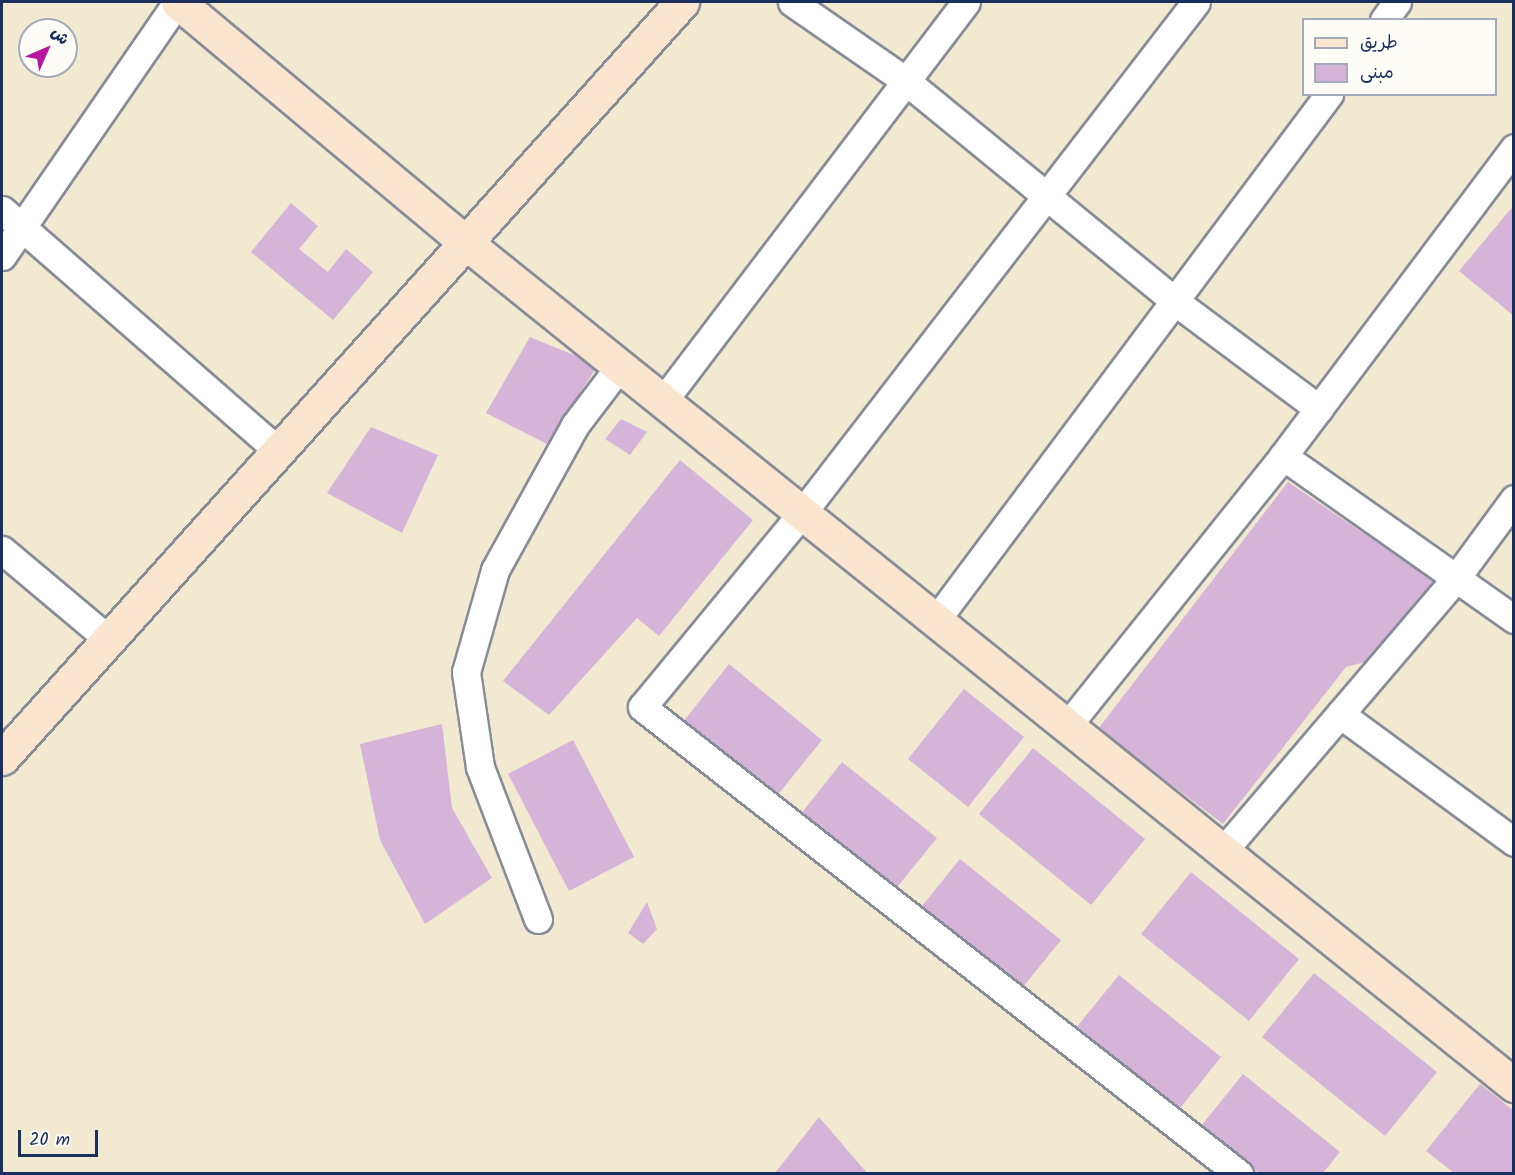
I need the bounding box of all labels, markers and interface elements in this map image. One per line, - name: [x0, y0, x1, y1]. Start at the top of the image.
- north arrow: [18, 18, 78, 78]
- legend: [1302, 18, 1497, 96]
- text: ش: [45, 21, 75, 51]
- text: طريق: [1360, 29, 1398, 58]
- text: مبنى: [1360, 59, 1394, 88]
- scale bar: [21, 1118, 100, 1156]
- text: 20 m: [29, 1126, 70, 1155]

